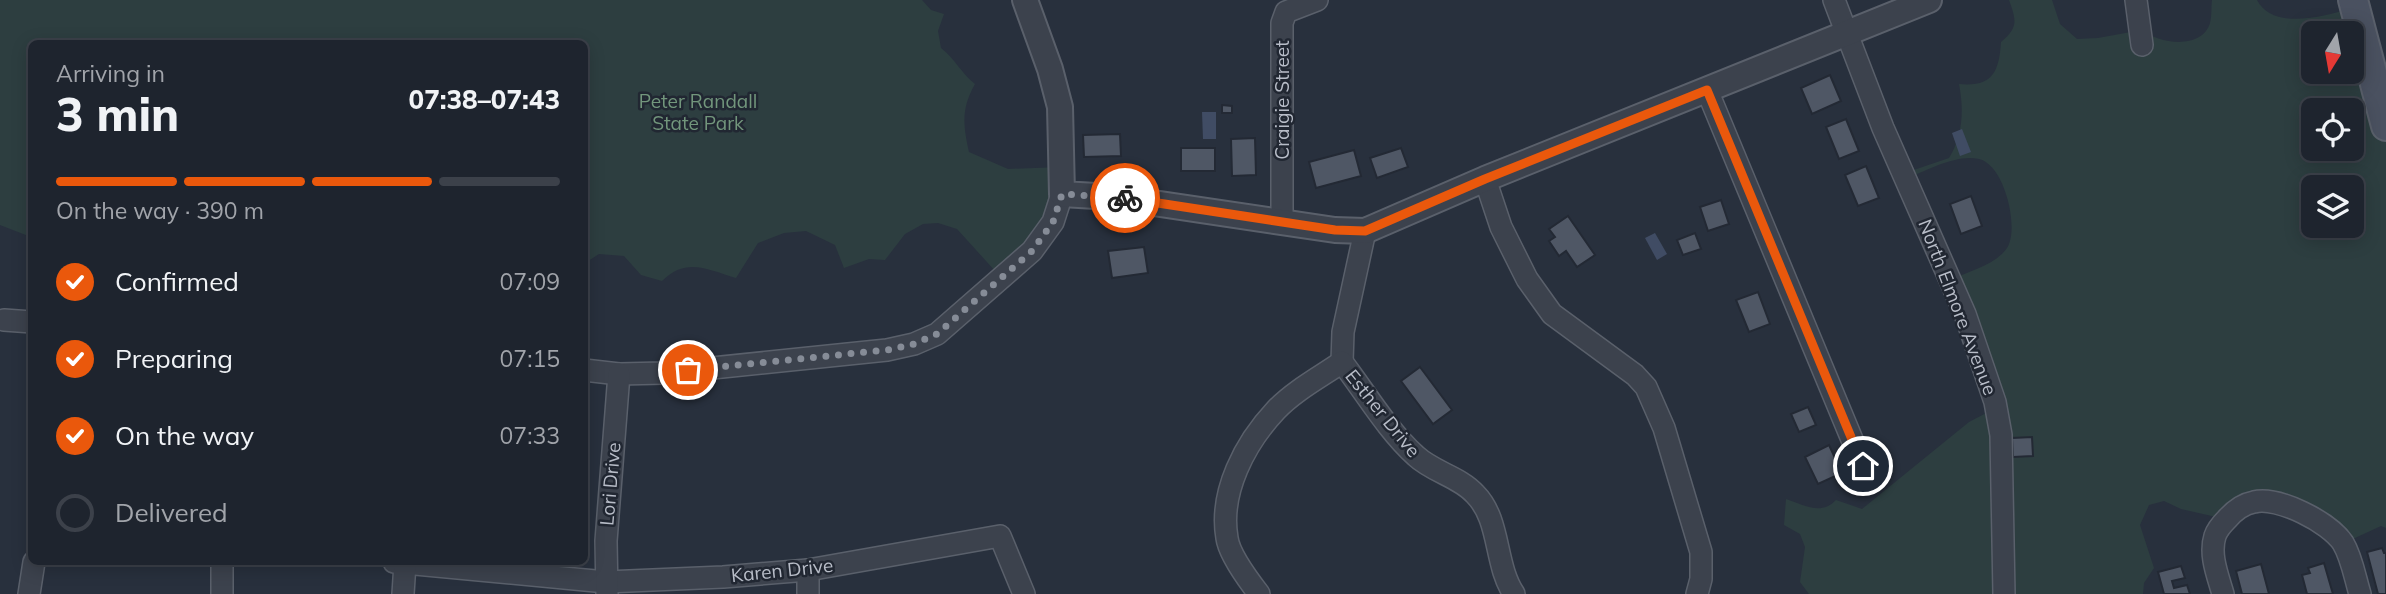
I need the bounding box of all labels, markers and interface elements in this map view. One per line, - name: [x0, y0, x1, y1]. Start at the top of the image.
- north arrow: [2301, 21, 2364, 84]
- map controls: [2301, 21, 2364, 238]
- street label: Craigie Street: [1270, 40, 1294, 160]
- text: Arriving in: [56, 59, 165, 88]
- text: 07:38–07:43: [409, 83, 560, 116]
- text: 3 min: [56, 85, 179, 143]
- park label: Peter Randall State Park: [639, 89, 757, 135]
- button: locate: [2301, 98, 2364, 161]
- courier: [1090, 163, 1160, 233]
- button: layers: [2301, 175, 2364, 238]
- icon: bike: [1106, 179, 1144, 217]
- text: On the way · 390 m: [56, 196, 264, 225]
- street label: North Elmore Avenue: [1913, 216, 2003, 398]
- icon: check: [56, 263, 94, 301]
- text: Confirmed: [115, 265, 239, 298]
- text: 07:09: [500, 267, 560, 296]
- icon: check: [56, 340, 94, 378]
- pin: [658, 340, 718, 400]
- text: Preparing: [115, 342, 233, 375]
- text: 07:15: [500, 344, 560, 373]
- icon: bag: [669, 351, 707, 389]
- street label: Esther Drive: [1340, 364, 1426, 462]
- icon: check: [56, 417, 94, 455]
- text: On the way: [115, 419, 254, 452]
- text: 07:33: [500, 421, 560, 450]
- pin: [1833, 436, 1893, 496]
- street label: Lori Drive: [594, 441, 626, 527]
- icon: home: [1844, 447, 1882, 485]
- text: Delivered: [115, 496, 228, 529]
- street label: Karen Drive: [730, 553, 834, 587]

